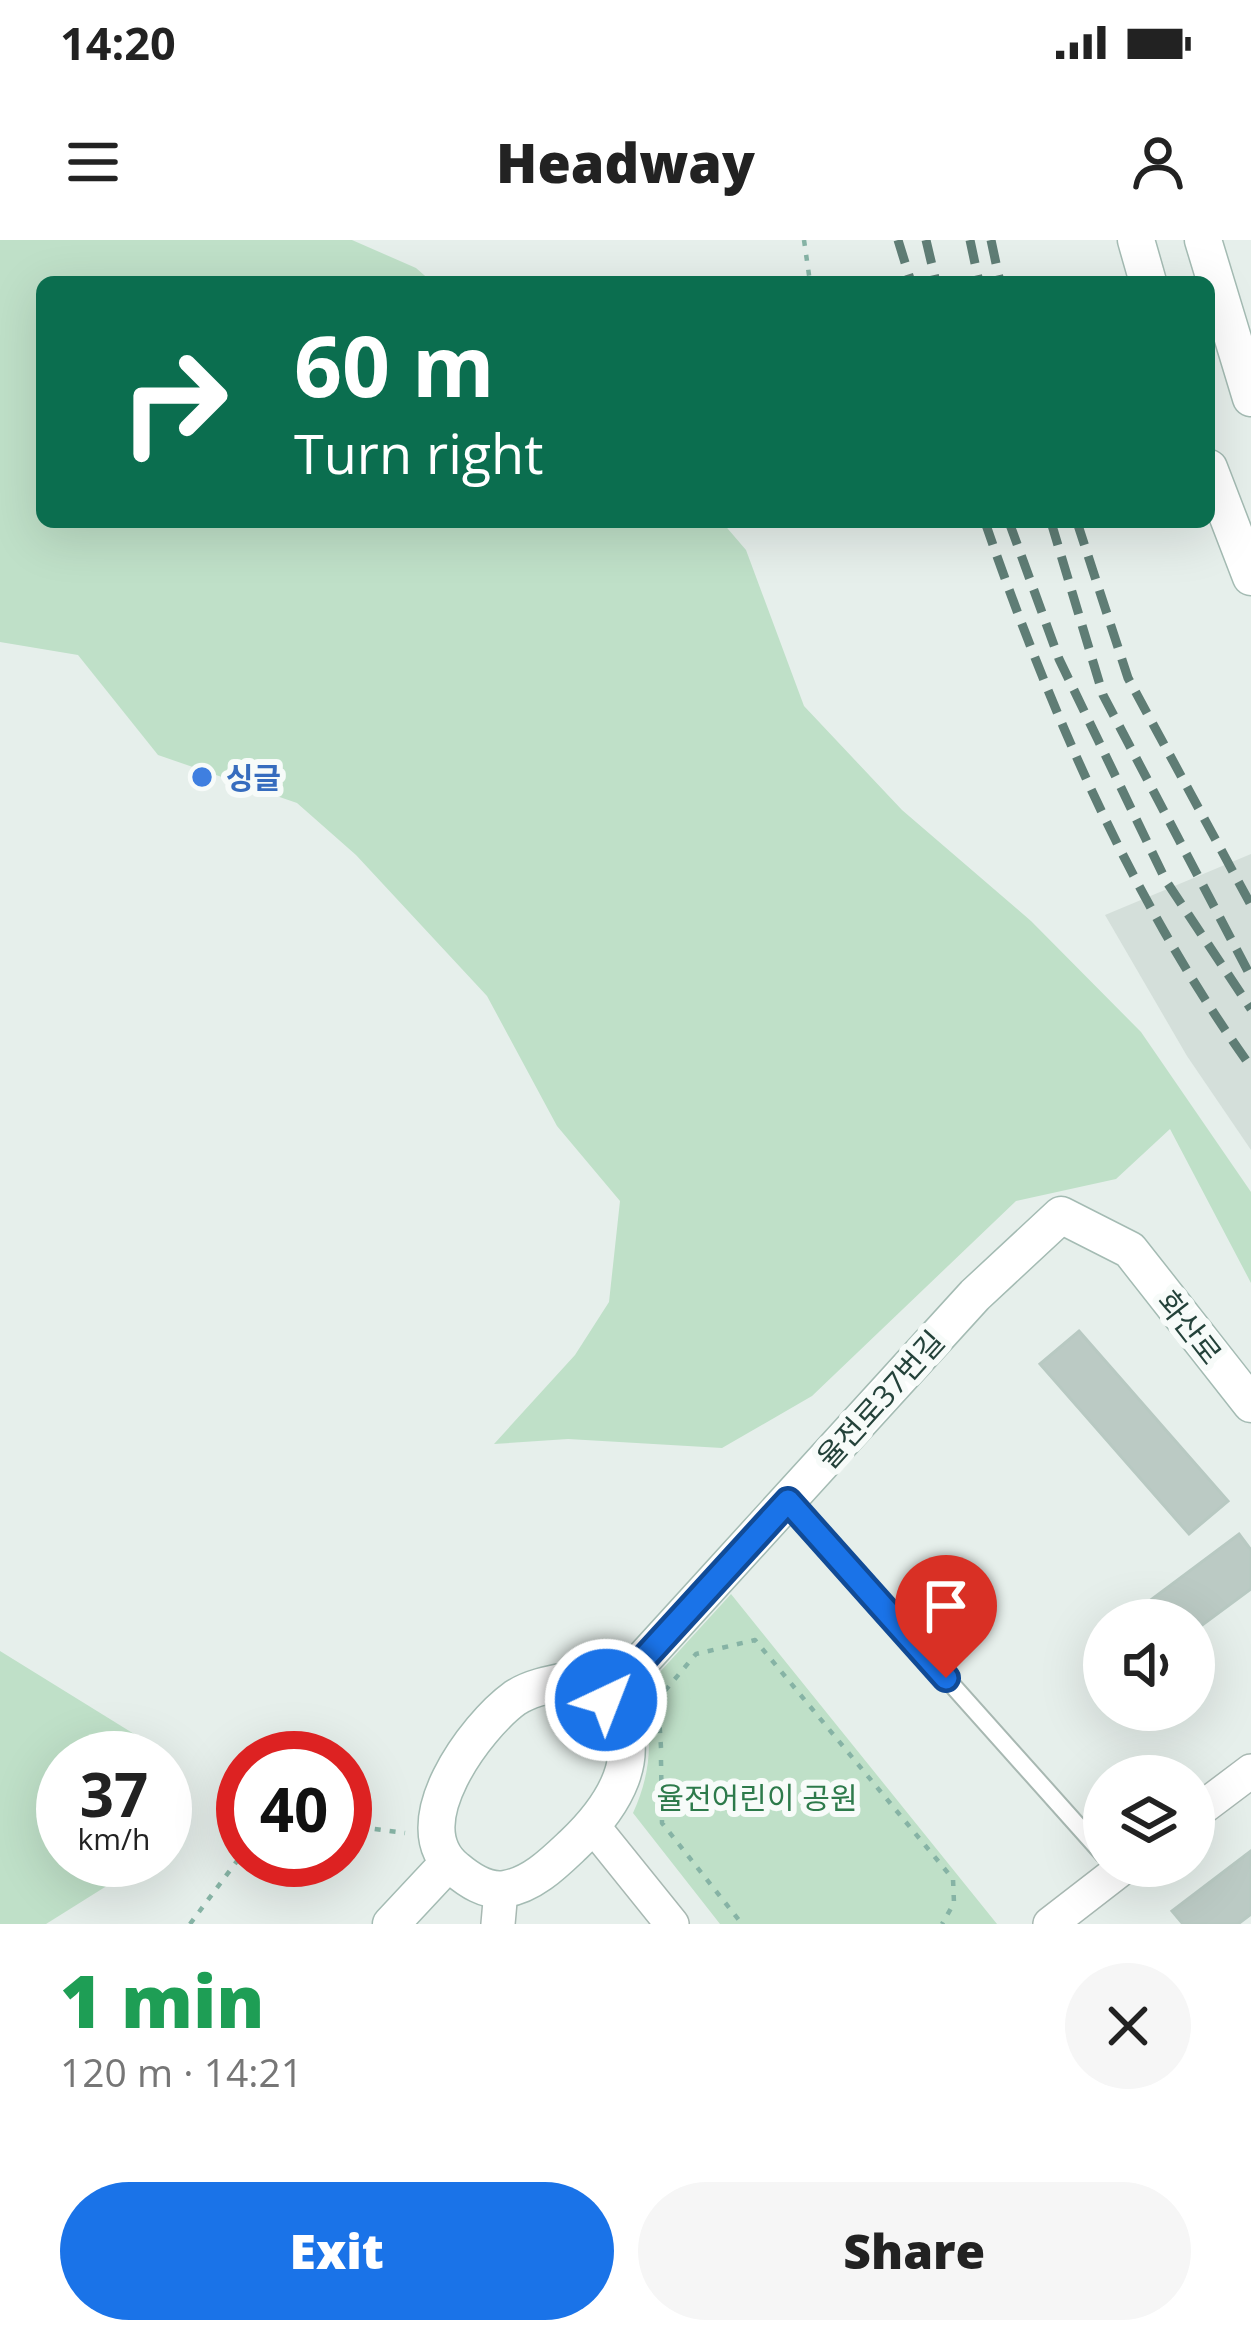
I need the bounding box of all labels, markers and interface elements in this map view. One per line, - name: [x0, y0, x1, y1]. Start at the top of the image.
- text: 14:20: [60, 12, 176, 73]
- text: Headway: [496, 125, 755, 199]
- icon: menu: [60, 129, 126, 195]
- icon: person: [1125, 129, 1191, 195]
- text: 60 m: [294, 307, 494, 422]
- icon: right: [96, 324, 252, 480]
- text: Turn right: [294, 416, 543, 490]
- place label: 싱글: [226, 757, 281, 798]
- marker: 싱글: [189, 764, 215, 790]
- street label: 화산로: [1148, 1282, 1232, 1372]
- street label: 율전로37번길: [807, 1321, 953, 1477]
- pin: [895, 1555, 997, 1678]
- icon: arrive: [913, 1573, 979, 1639]
- map controls: [1083, 1599, 1215, 1887]
- button: sound: [1083, 1599, 1215, 1731]
- position arrow: [543, 1637, 669, 1763]
- speed limit sign: 40: [216, 1731, 372, 1887]
- text: 37: [80, 1753, 148, 1835]
- button: layers: [1083, 1755, 1215, 1887]
- park label: 율전어린이 공원: [657, 1777, 858, 1818]
- text: km/h: [78, 1818, 150, 1859]
- text: 1 min: [60, 1951, 265, 2049]
- button: close: [1065, 1963, 1191, 2089]
- text: 120 m · 14:21: [60, 2045, 303, 2098]
- button: Exit: [60, 2182, 614, 2320]
- button: Share: [638, 2182, 1191, 2320]

